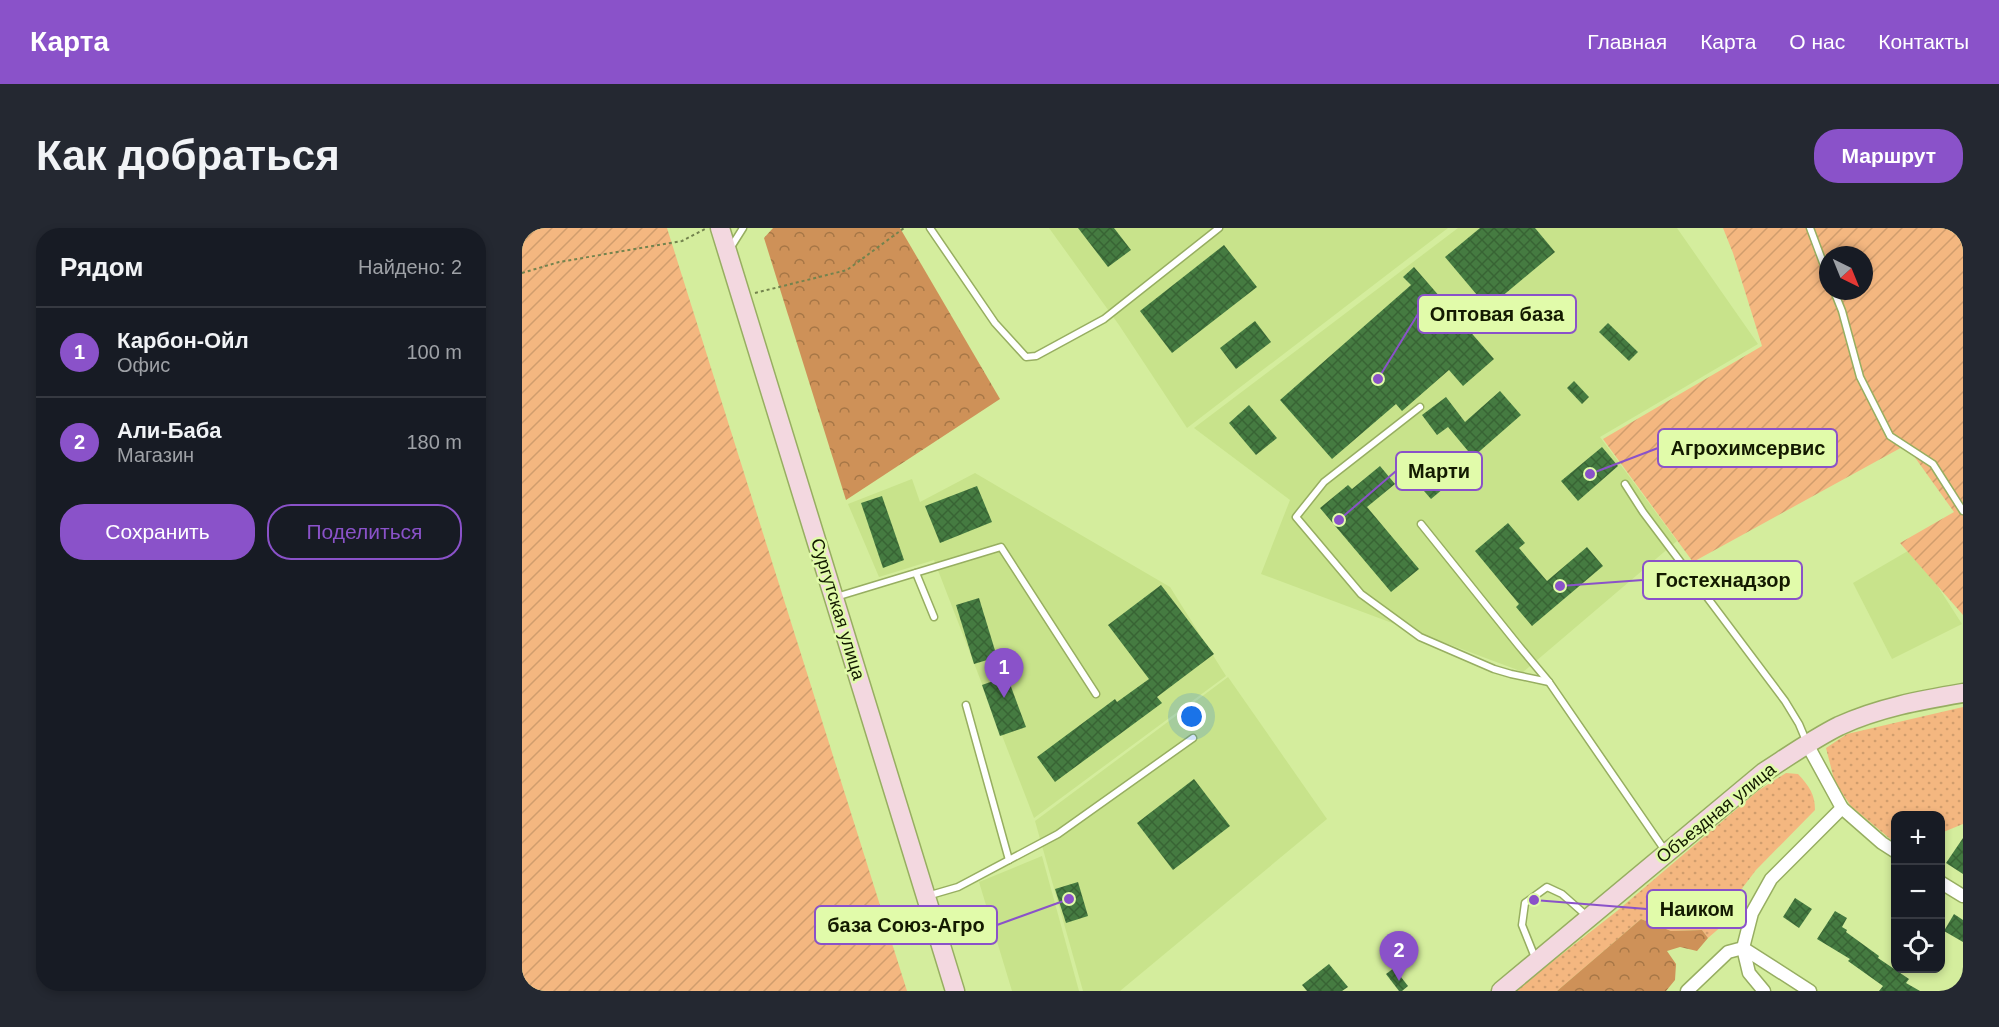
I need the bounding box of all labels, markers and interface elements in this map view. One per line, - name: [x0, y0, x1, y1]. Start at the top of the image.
- text: Карта: [30, 26, 109, 57]
- text: Главная: [1587, 30, 1667, 53]
- text: Карта: [1700, 30, 1756, 53]
- text: О нас: [1789, 30, 1845, 53]
- text: Контакты: [1878, 30, 1969, 53]
- button: Маршрут: [1814, 129, 1963, 183]
- text: Как добраться: [36, 132, 340, 179]
- north arrow: [1819, 246, 1873, 300]
- text: Рядом: [60, 252, 143, 282]
- text: Найдено: 2: [358, 256, 462, 278]
- callout: Оптовая база: [1418, 295, 1576, 333]
- text: Оптовая база: [1430, 303, 1565, 325]
- text: Карбон-Ойл: [117, 328, 249, 353]
- text: 1: [74, 341, 85, 363]
- text: 100 m: [406, 341, 462, 363]
- text: Офис: [117, 354, 170, 376]
- text: Али-Баба: [117, 418, 222, 443]
- callout: Агрохимсервис: [1658, 429, 1837, 467]
- text: 2: [74, 431, 85, 453]
- text: 180 m: [406, 431, 462, 453]
- text: Агрохимсервис: [1671, 437, 1825, 459]
- text: Магазин: [117, 444, 194, 466]
- callout: Марти: [1396, 452, 1482, 490]
- text: Марти: [1408, 460, 1470, 482]
- button: Сохранить: [60, 504, 255, 560]
- button: Поделиться: [267, 504, 462, 560]
- street label: Сургутская улица: [807, 536, 869, 683]
- callout: Гостехнадзор: [1643, 561, 1802, 599]
- text: Гостехнадзор: [1655, 569, 1791, 591]
- pin: 1: [984, 648, 1024, 698]
- your location: [1177, 702, 1206, 731]
- street label: Объездная улица: [1653, 758, 1780, 867]
- map controls: [1891, 811, 1945, 973]
- button: +: [1891, 811, 1945, 865]
- button: −: [1891, 865, 1945, 919]
- callout: Наиком: [1647, 890, 1746, 928]
- text: Наиком: [1660, 898, 1734, 920]
- callout: база Союз-Агро: [815, 906, 997, 944]
- text: база Союз-Агро: [827, 914, 985, 936]
- button: locate: [1891, 919, 1945, 973]
- pin: 2: [1380, 932, 1418, 981]

